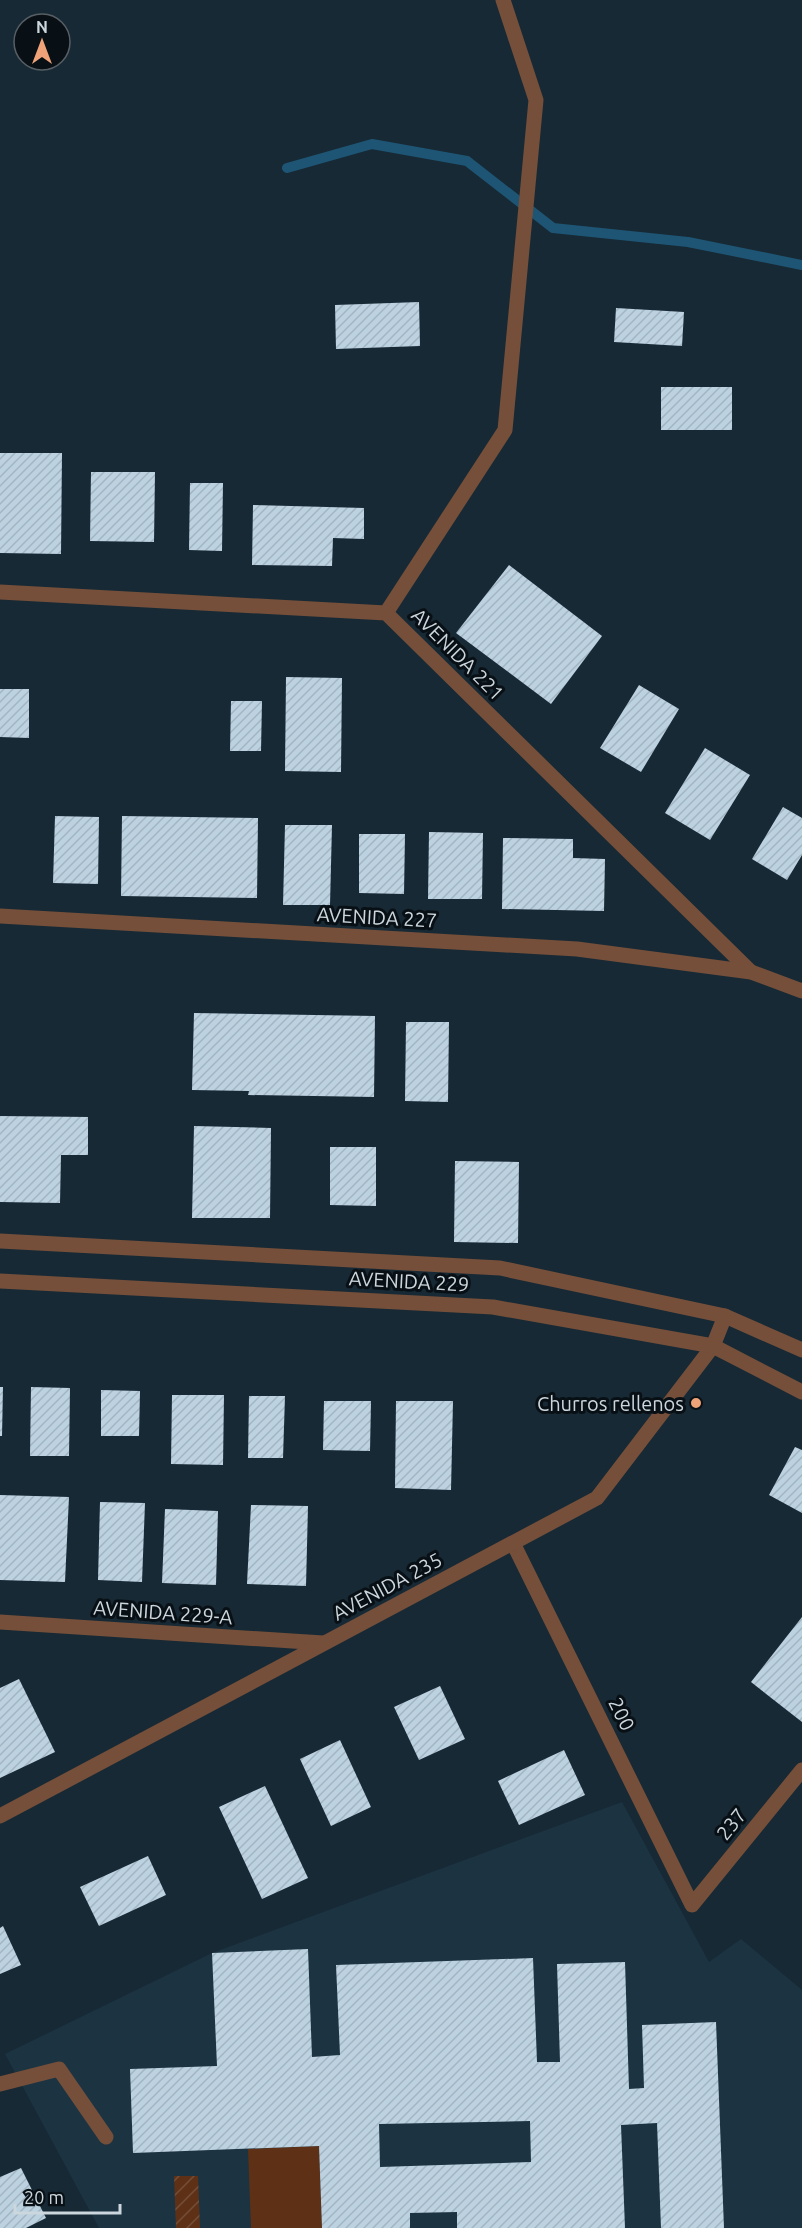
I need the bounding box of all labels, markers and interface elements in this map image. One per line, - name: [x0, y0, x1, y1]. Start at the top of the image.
- north arrow: [12, 12, 72, 72]
- text: N: [36, 18, 48, 36]
- street label: AVENIDA 221: [407, 603, 509, 705]
- street label: AVENIDA 227: [316, 902, 438, 932]
- street label: AVENIDA 229: [348, 1266, 470, 1296]
- place label: Churros rellenos: [537, 1392, 684, 1415]
- marker: Churros rellenos: [689, 1396, 703, 1410]
- street label: AVENIDA 235: [328, 1548, 446, 1624]
- street label: AVENIDA 229-A: [93, 1596, 233, 1628]
- street label: 200: [604, 1694, 640, 1734]
- street label: 237: [711, 1804, 751, 1844]
- scale bar: [15, 2177, 120, 2215]
- text: 20 m: [24, 2187, 64, 2207]

